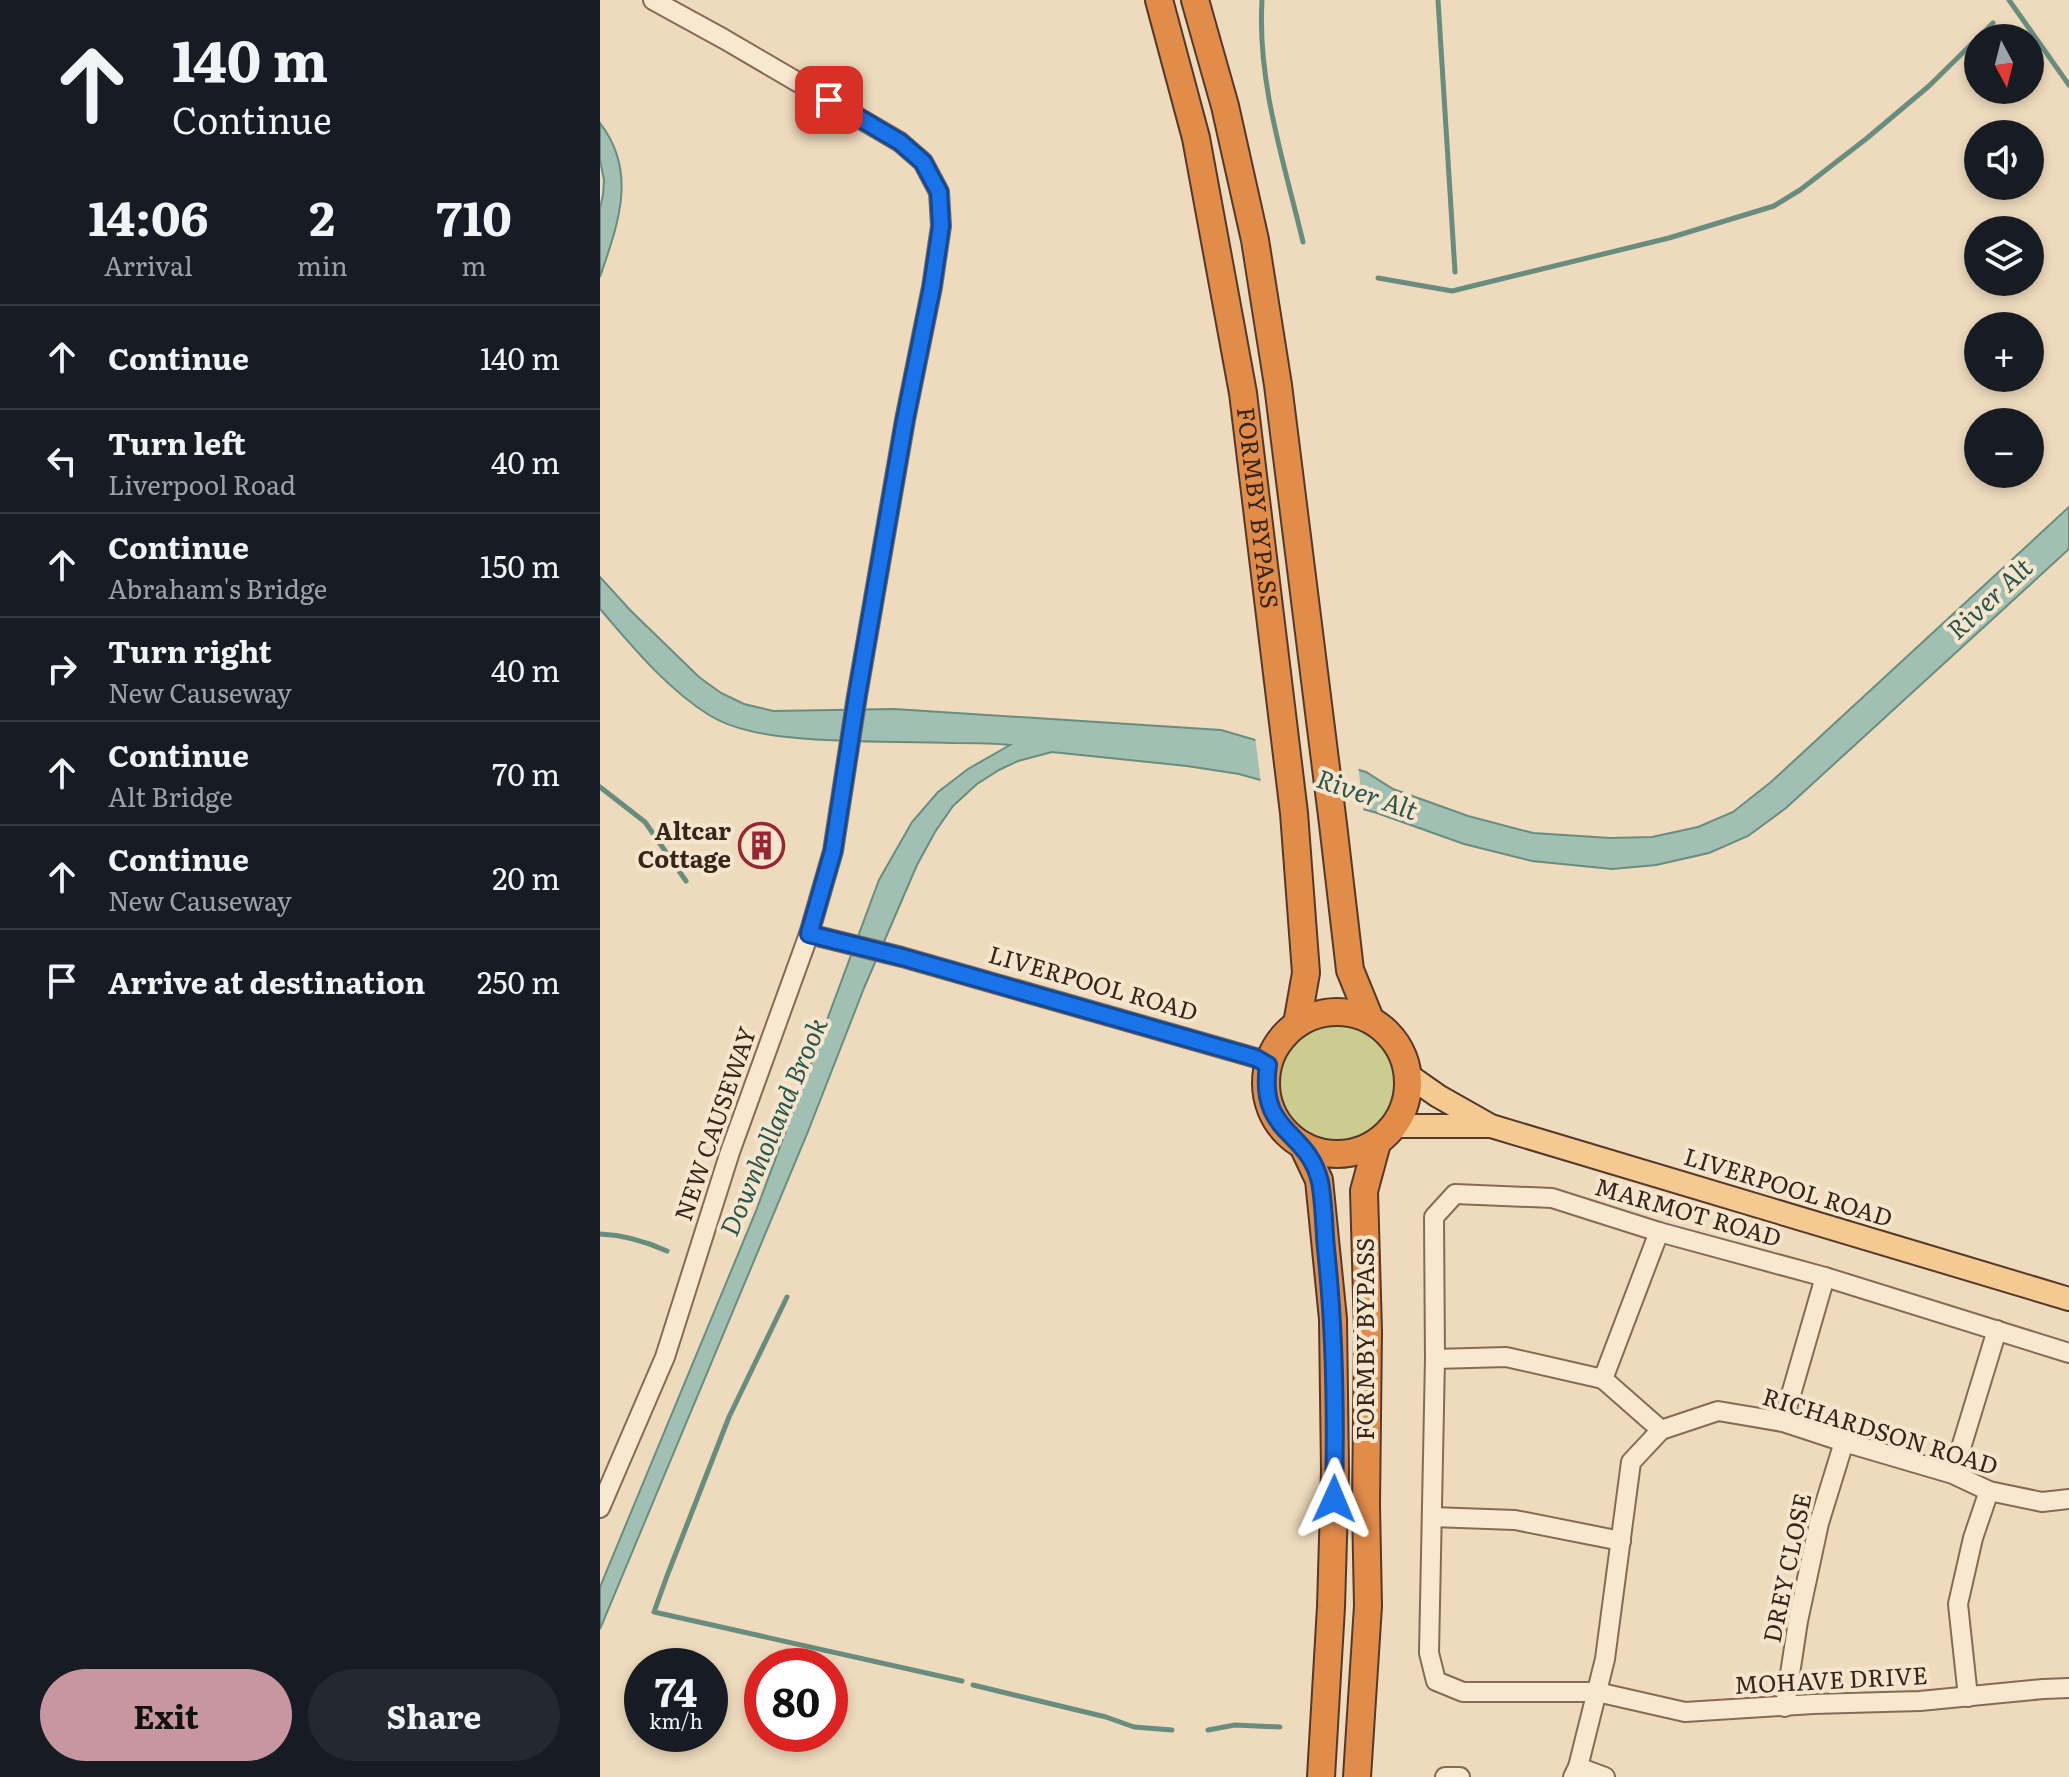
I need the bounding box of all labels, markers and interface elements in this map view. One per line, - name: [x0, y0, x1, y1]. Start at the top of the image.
- text: 140 m: [172, 16, 328, 99]
- north arrow: [1964, 24, 2044, 104]
- map controls: [1964, 24, 2044, 488]
- icon: ahead: [40, 32, 144, 136]
- pin: [795, 66, 863, 134]
- icon: arrive: [807, 78, 851, 122]
- text: Continue: [172, 92, 332, 145]
- button: sound: [1964, 120, 2044, 200]
- text: 14:06: [88, 180, 209, 251]
- text: 2: [309, 180, 335, 251]
- text: 710: [436, 180, 512, 251]
- button: layers: [1964, 216, 2044, 296]
- text: Arrival: [104, 245, 193, 284]
- text: min: [297, 245, 348, 284]
- text: m: [461, 245, 487, 284]
- button: +: [1964, 312, 2044, 392]
- icon: ahead: [40, 335, 84, 379]
- text: Continue: [108, 335, 249, 379]
- text: 140 m: [480, 335, 560, 379]
- street label: FORMBY BYPASS: [1230, 405, 1289, 610]
- button: −: [1964, 408, 2044, 488]
- text: Turn left: [108, 420, 246, 464]
- icon: left: [40, 439, 84, 483]
- text: 40 m: [491, 439, 560, 483]
- text: Liverpool Road: [108, 464, 296, 503]
- text: Continue: [108, 524, 249, 568]
- icon: ahead: [40, 543, 84, 587]
- text: 150 m: [480, 543, 560, 587]
- water label: River Alt: [1937, 547, 2040, 647]
- text: Abraham's Bridge: [108, 568, 327, 607]
- text: Turn right: [108, 628, 272, 672]
- icon: right: [40, 647, 84, 691]
- text: 40 m: [491, 647, 560, 691]
- text: New Causeway: [108, 672, 292, 711]
- text: Continue: [108, 732, 249, 776]
- icon: ahead: [40, 751, 84, 795]
- text: 70 m: [492, 751, 560, 795]
- water label: River Alt: [1312, 757, 1424, 828]
- text: Alt Bridge: [108, 776, 233, 815]
- place label: Altcar Cottage: [637, 812, 731, 875]
- building icon: Altcar Cottage: [738, 822, 786, 870]
- text: Continue: [108, 836, 249, 880]
- icon: ahead: [40, 855, 84, 899]
- text: 20 m: [492, 855, 560, 899]
- text: New Causeway: [108, 880, 292, 919]
- street label: LIVERPOOL ROAD: [985, 935, 1202, 1028]
- icon: arrive: [40, 959, 84, 1003]
- text: Arrive at destination: [108, 959, 425, 1003]
- text: 250 m: [477, 959, 560, 1003]
- water label: Downholland Brook: [708, 1010, 836, 1241]
- street label: NEW CAUSEWAY: [664, 1021, 763, 1225]
- street label: LIVERPOOL ROAD: [1680, 1137, 1897, 1234]
- street label: MARMOT ROAD: [1591, 1167, 1786, 1254]
- street label: FORMBY BYPASS: [1346, 1238, 1381, 1440]
- street label: RICHARDSON ROAD: [1759, 1377, 2003, 1482]
- position arrow: [1292, 1457, 1376, 1541]
- street label: DREY CLOSE: [1753, 1489, 1818, 1646]
- speed limit sign: 80: [744, 1648, 848, 1752]
- street label: MOHAVE DRIVE: [1733, 1656, 1928, 1701]
- text: 74: [655, 1660, 697, 1719]
- button: Exit: [40, 1669, 292, 1761]
- button: Share: [308, 1669, 560, 1761]
- text: km/h: [649, 1705, 703, 1735]

